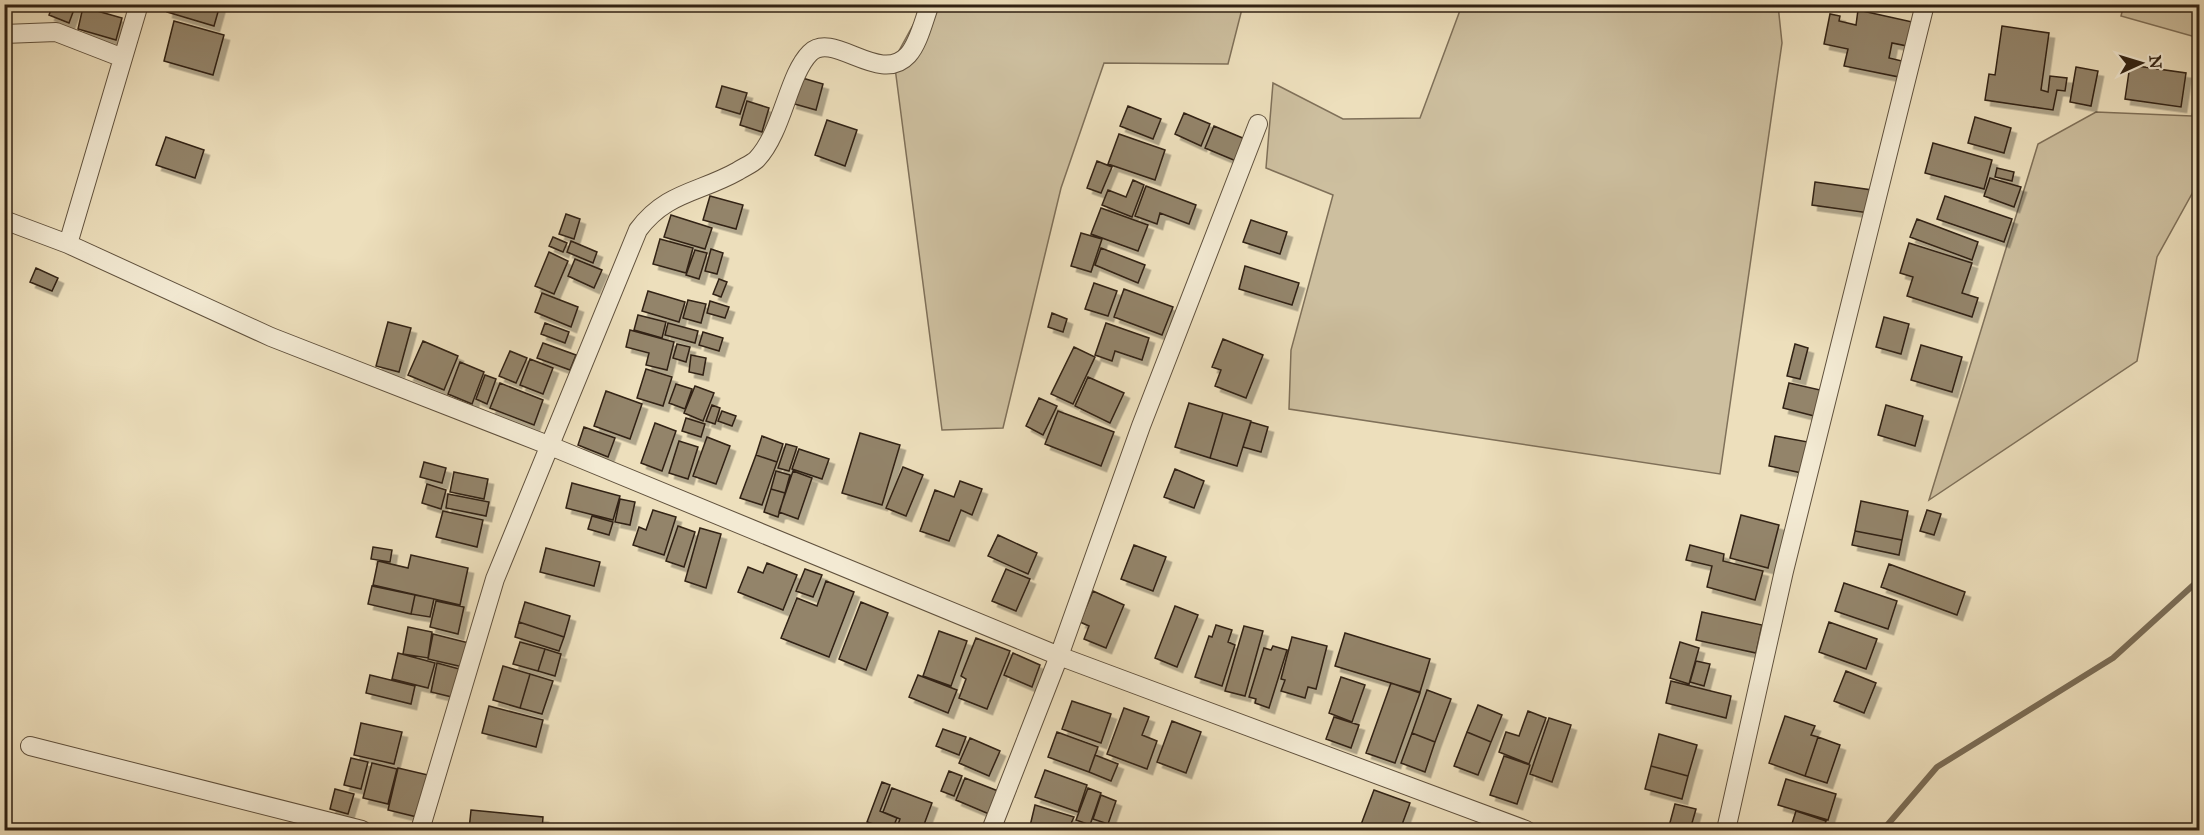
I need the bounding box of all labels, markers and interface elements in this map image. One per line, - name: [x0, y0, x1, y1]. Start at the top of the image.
- north arrow: [2111, 33, 2171, 93]
- text: N: [2146, 55, 2165, 70]

